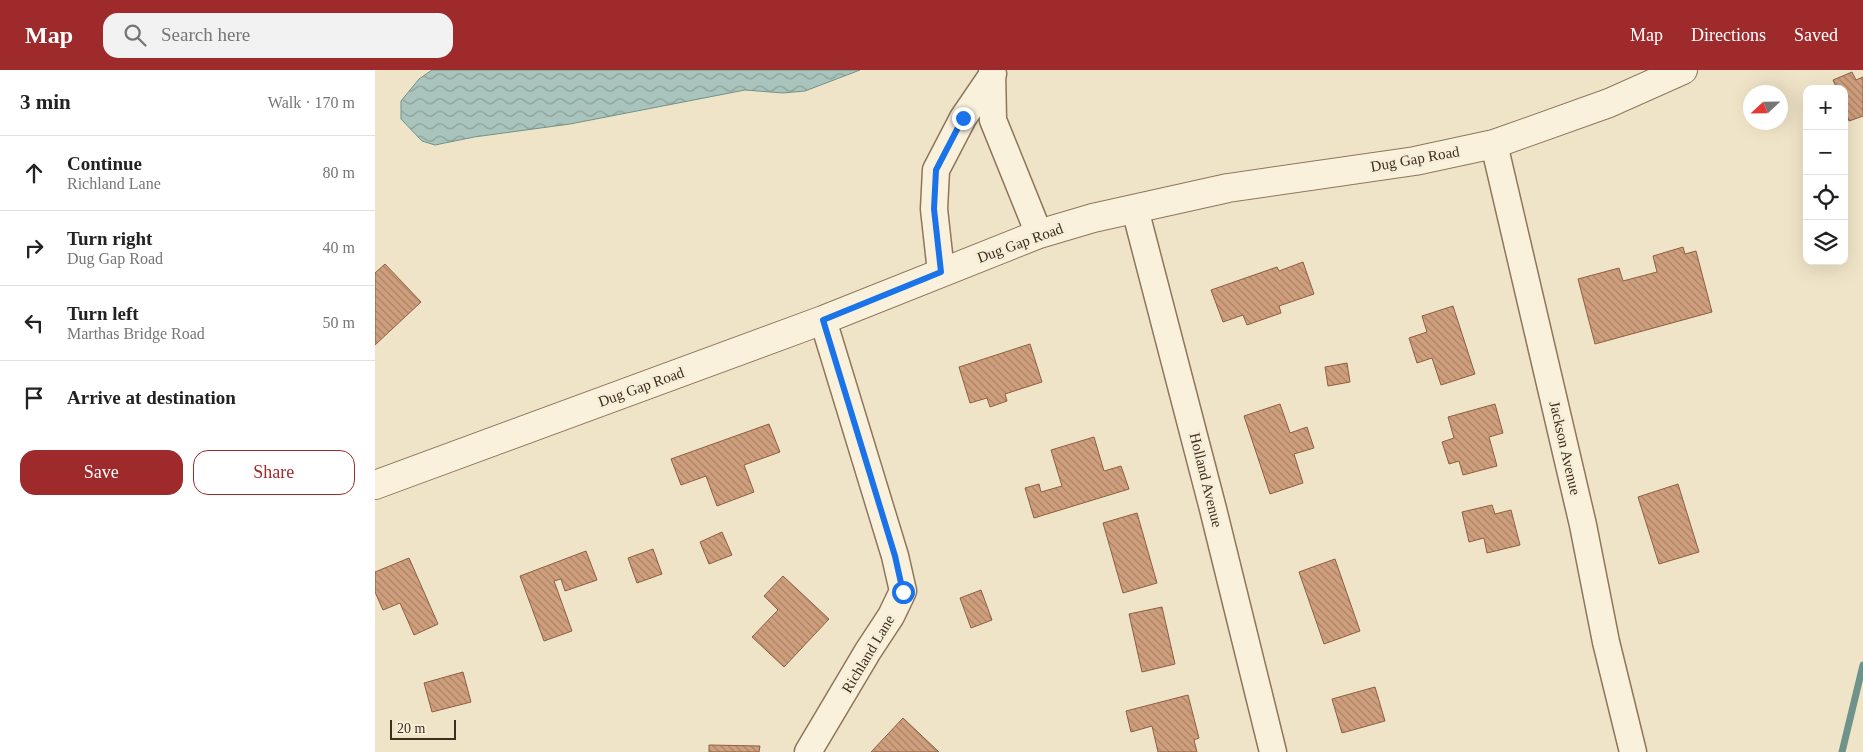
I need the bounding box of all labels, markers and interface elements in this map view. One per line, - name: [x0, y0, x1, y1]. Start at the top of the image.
- search box: [103, 13, 453, 58]
- icon: search: [121, 21, 149, 49]
- text: Map: [25, 22, 73, 48]
- text: Search here: [161, 24, 250, 45]
- text: Map: [1630, 25, 1663, 45]
- text: Directions: [1691, 25, 1766, 45]
- text: Saved: [1794, 25, 1838, 45]
- north arrow: [1743, 85, 1788, 130]
- map controls: [1803, 85, 1848, 265]
- button: +: [1803, 85, 1848, 130]
- text: 3 min: [20, 90, 71, 114]
- text: Walk · 170 m: [268, 94, 355, 111]
- route end: [952, 107, 975, 130]
- button: −: [1803, 130, 1848, 175]
- street label: Dug Gap Road: [1369, 143, 1461, 175]
- text: Continue: [67, 153, 142, 174]
- icon: ahead: [20, 159, 48, 187]
- text: 80 m: [323, 164, 355, 181]
- text: Richland Lane: [67, 175, 161, 192]
- button: locate: [1803, 175, 1848, 220]
- street label: Dug Gap Road: [975, 220, 1065, 266]
- button: layers: [1803, 220, 1848, 265]
- text: Turn right: [67, 228, 152, 249]
- icon: right: [20, 234, 48, 262]
- text: 40 m: [323, 239, 355, 256]
- text: Dug Gap Road: [67, 250, 163, 267]
- text: Turn left: [67, 303, 139, 324]
- icon: left: [20, 309, 48, 337]
- text: 50 m: [323, 314, 355, 331]
- text: Marthas Bridge Road: [67, 325, 205, 342]
- street label: Dug Gap Road: [596, 364, 686, 410]
- icon: arrive: [20, 384, 48, 412]
- text: Arrive at destination: [67, 387, 236, 408]
- street label: Jackson Avenue: [1546, 399, 1584, 497]
- street label: Holland Avenue: [1187, 431, 1226, 529]
- button: Save: [20, 450, 183, 495]
- button: Share: [193, 450, 355, 495]
- route start: [892, 581, 915, 604]
- street label: Richland Lane: [839, 612, 898, 696]
- scale bar: [390, 717, 456, 740]
- text: 20 m: [397, 721, 425, 736]

